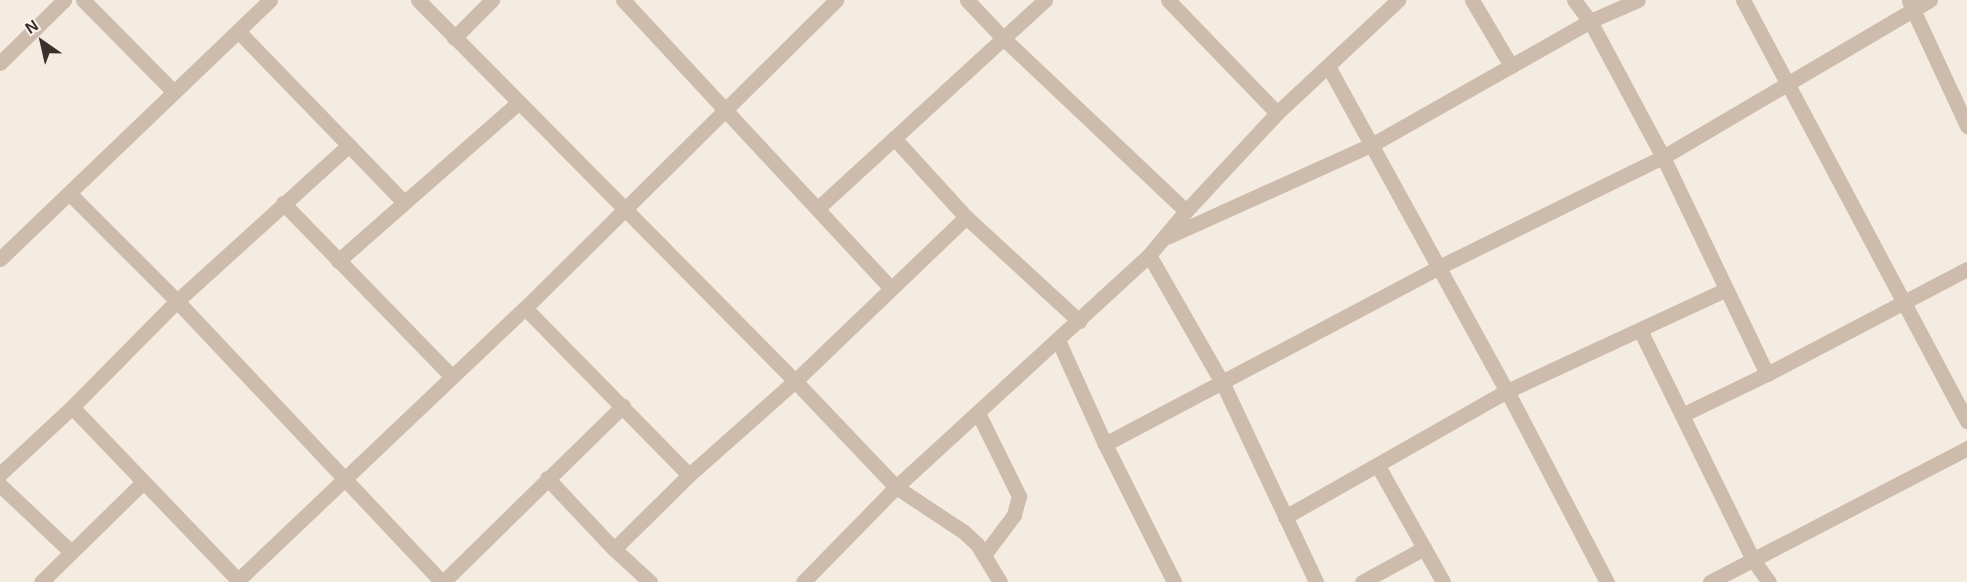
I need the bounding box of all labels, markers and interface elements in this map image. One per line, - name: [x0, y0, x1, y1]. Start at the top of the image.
- north arrow: [12, 12, 72, 72]
- text: N: [22, 16, 41, 37]

